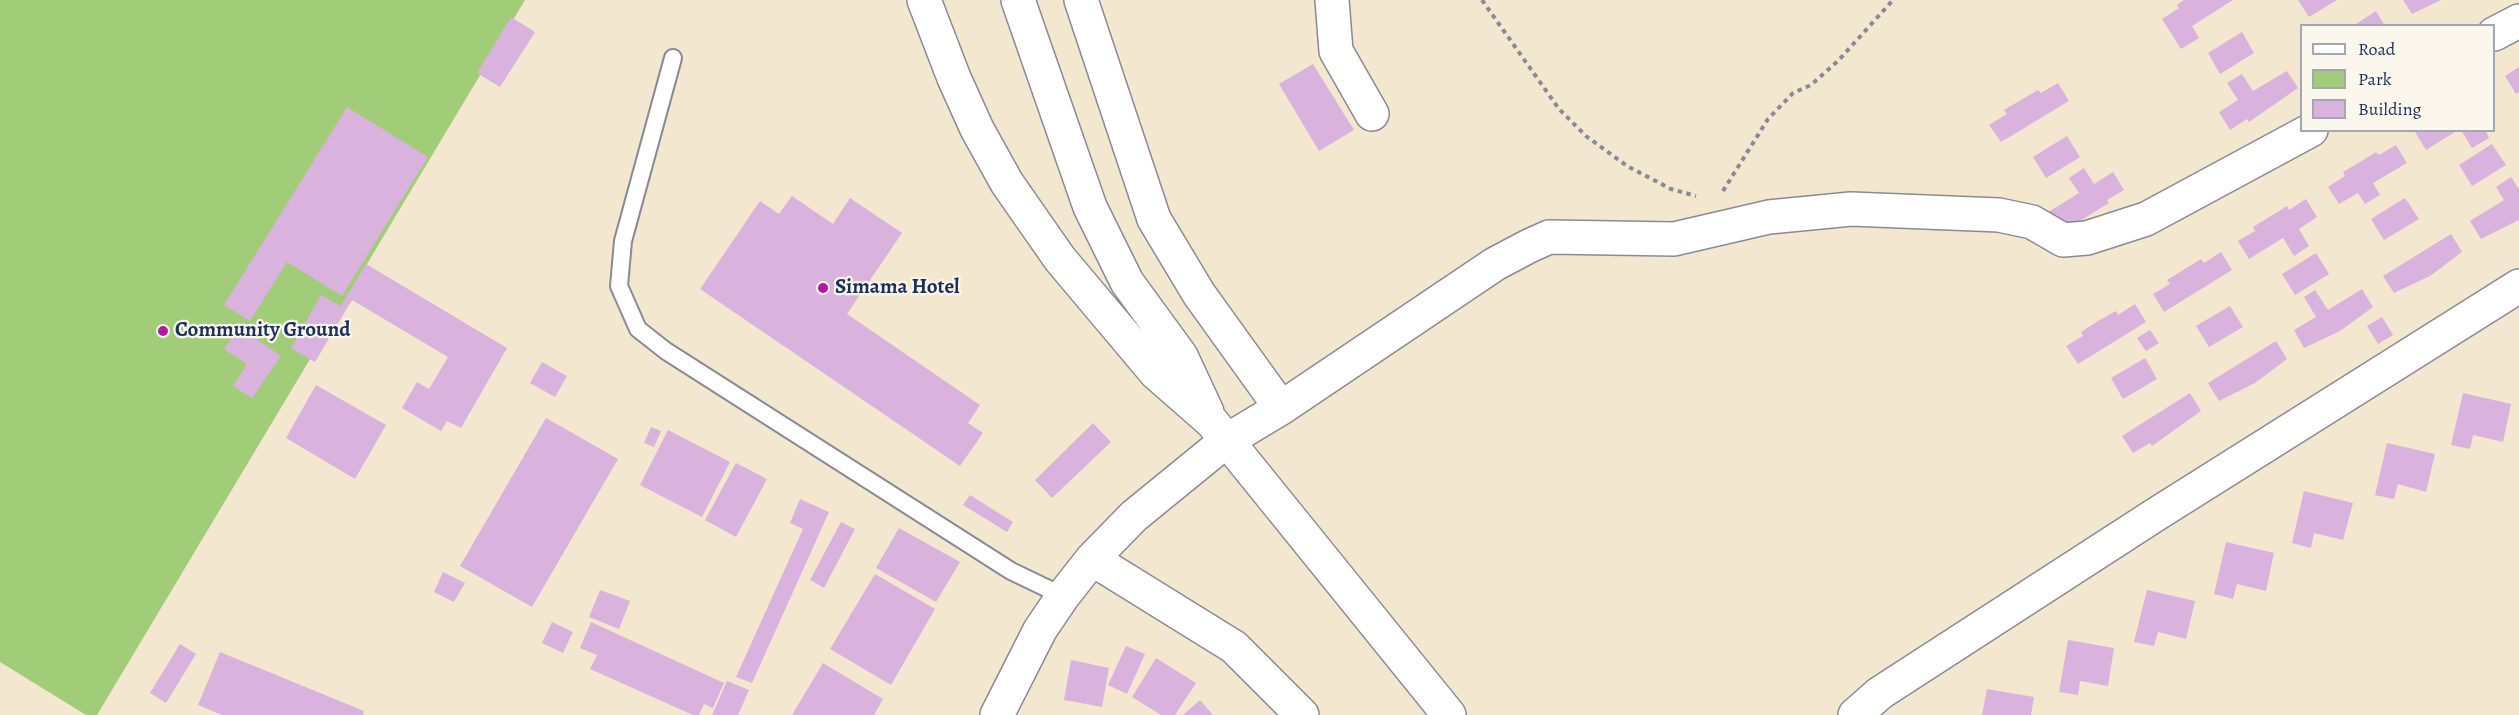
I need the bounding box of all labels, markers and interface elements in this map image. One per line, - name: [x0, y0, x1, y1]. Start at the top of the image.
- legend: [2300, 24, 2495, 132]
- text: Road: [2358, 37, 2395, 61]
- text: Park: [2358, 67, 2392, 91]
- text: Building: [2358, 97, 2422, 121]
- place label: Simama Hotel: [835, 275, 960, 301]
- marker: Simama Hotel: [816, 281, 830, 295]
- place label: Community Ground: [175, 318, 351, 344]
- marker: Community Ground: [156, 324, 170, 338]

